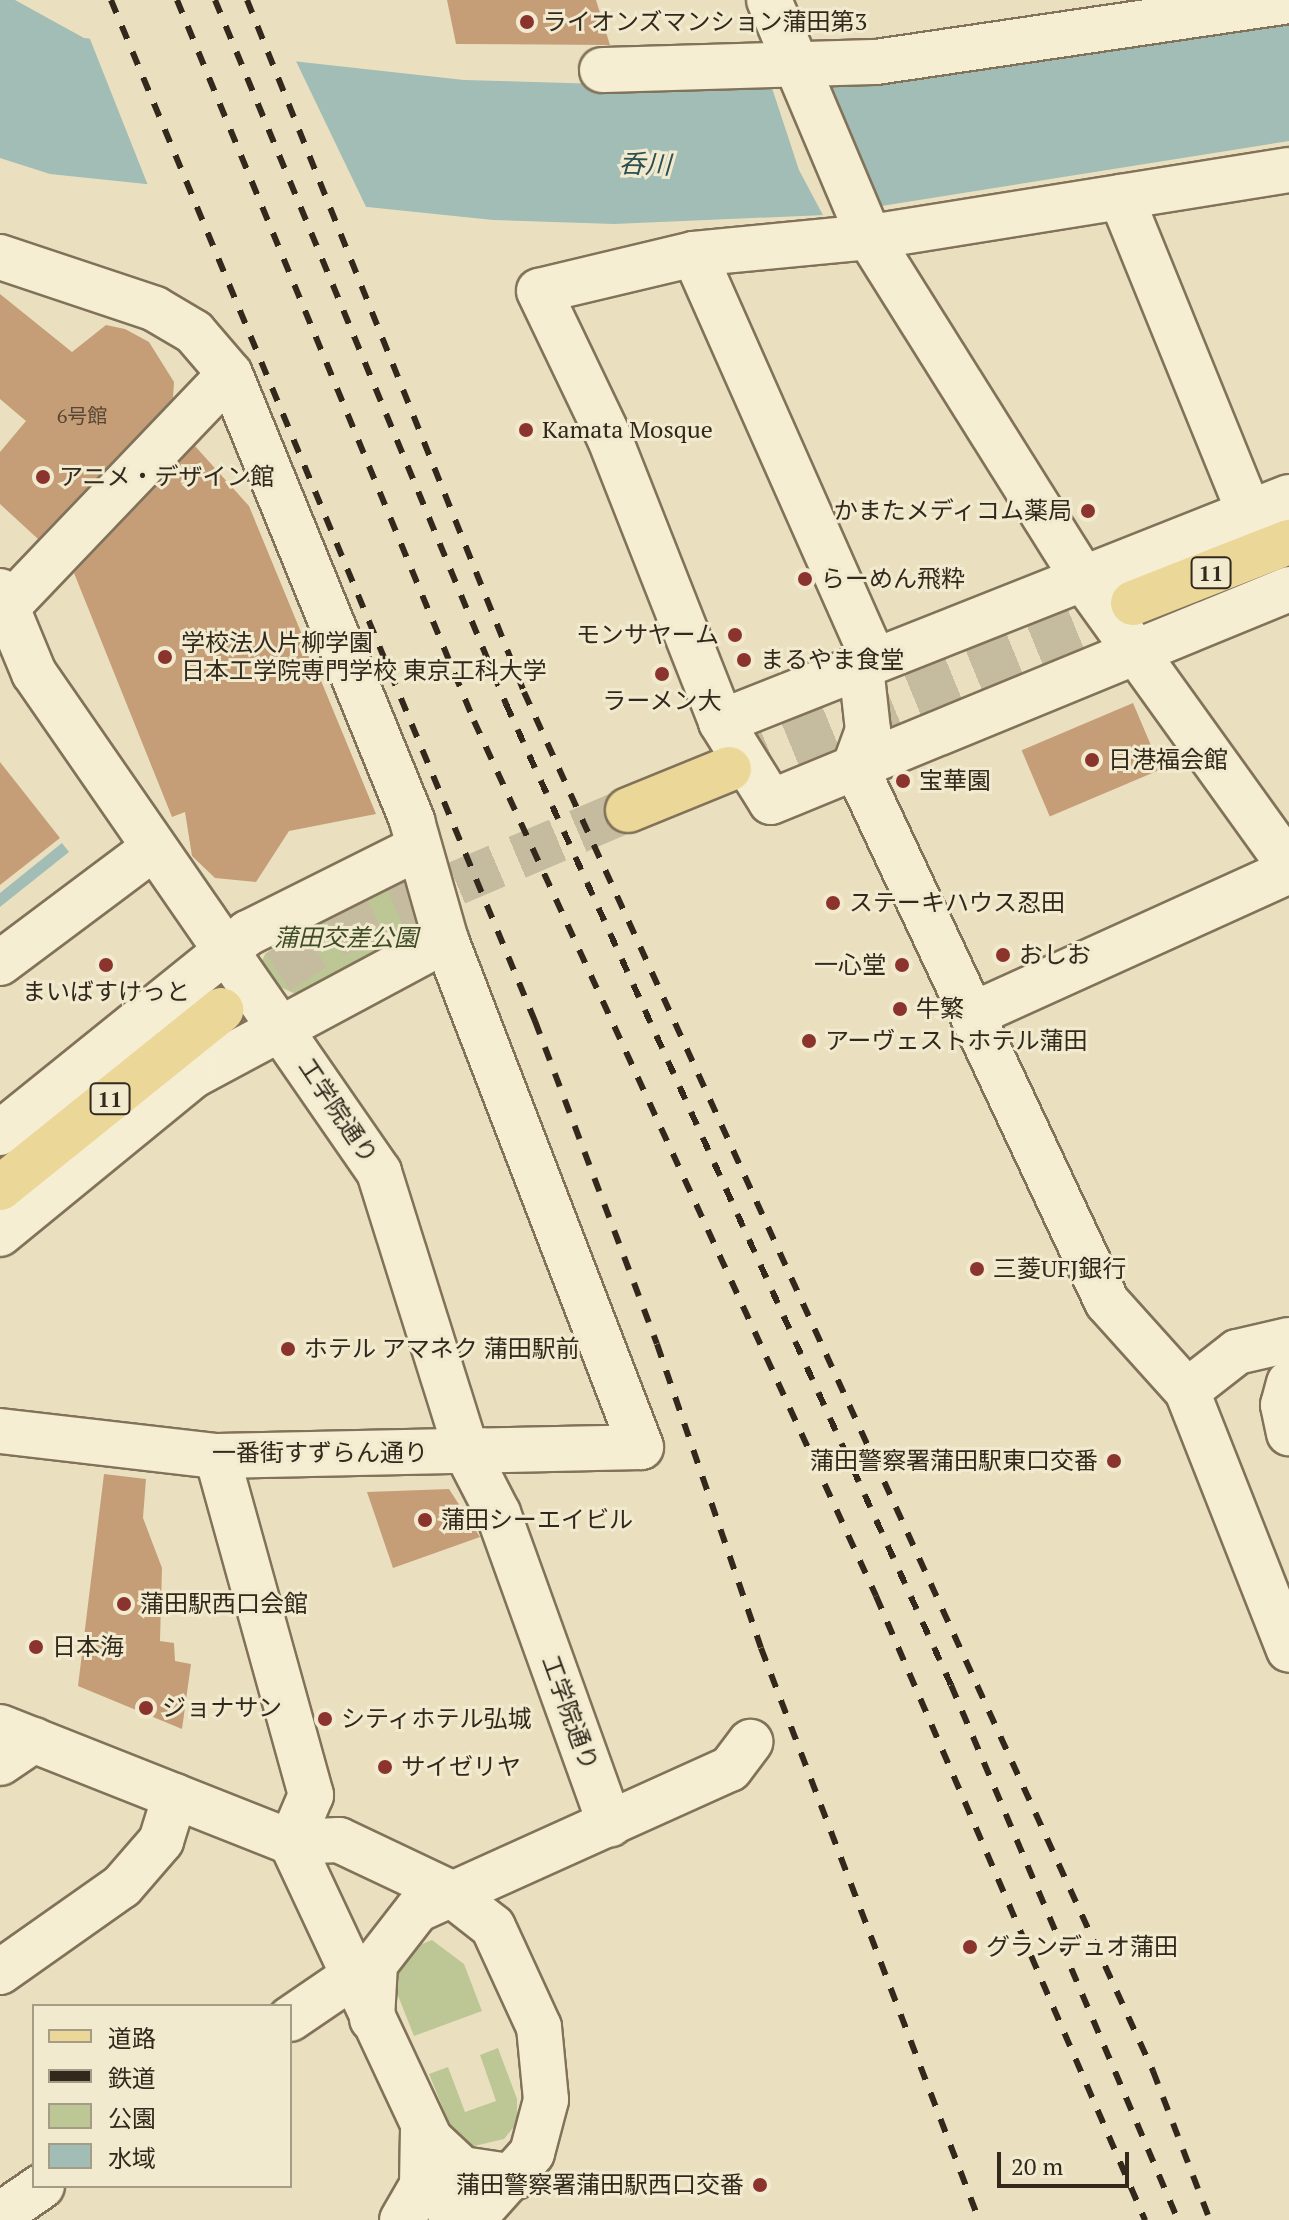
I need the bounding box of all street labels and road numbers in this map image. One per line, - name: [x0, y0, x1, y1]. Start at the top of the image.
- road number: 11: [1189, 555, 1233, 591]
- street label: 工学院通り: [293, 1053, 383, 1169]
- road number: 11: [88, 1081, 132, 1117]
- street label: 一番街すずらん通り: [212, 1439, 428, 1467]
- street label: 工学院通り: [536, 1652, 604, 1774]

